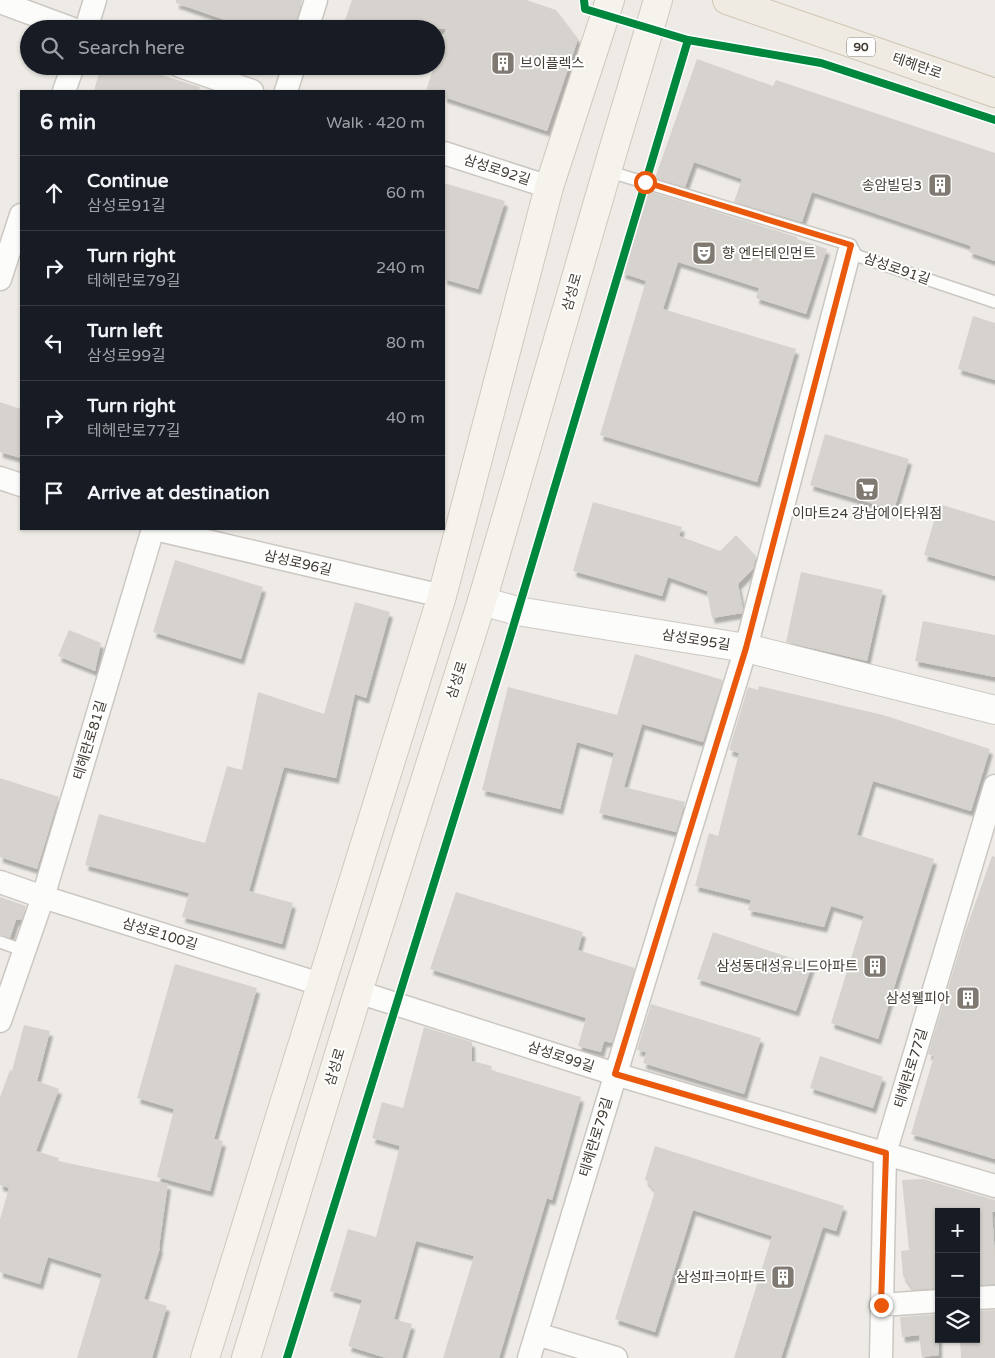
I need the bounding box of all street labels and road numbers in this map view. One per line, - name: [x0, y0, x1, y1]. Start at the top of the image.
- road number: 90: [847, 38, 875, 56]
- street label: 테헤란로: [890, 50, 944, 82]
- street label: 삼성로92길: [462, 151, 532, 189]
- street label: 삼성로91길: [862, 250, 932, 288]
- street label: 삼성로: [559, 271, 586, 313]
- street label: 삼성로96길: [262, 547, 334, 579]
- street label: 삼성로95길: [661, 626, 731, 654]
- street label: 삼성로: [443, 659, 471, 701]
- street label: 테헤란로81길: [70, 698, 110, 782]
- street label: 삼성로100길: [120, 914, 200, 954]
- street label: 테헤란로77길: [891, 1026, 931, 1110]
- street label: 삼성로99길: [526, 1038, 596, 1076]
- street label: 삼성로: [321, 1046, 349, 1088]
- street label: 테헤란로79길: [576, 1095, 616, 1179]

